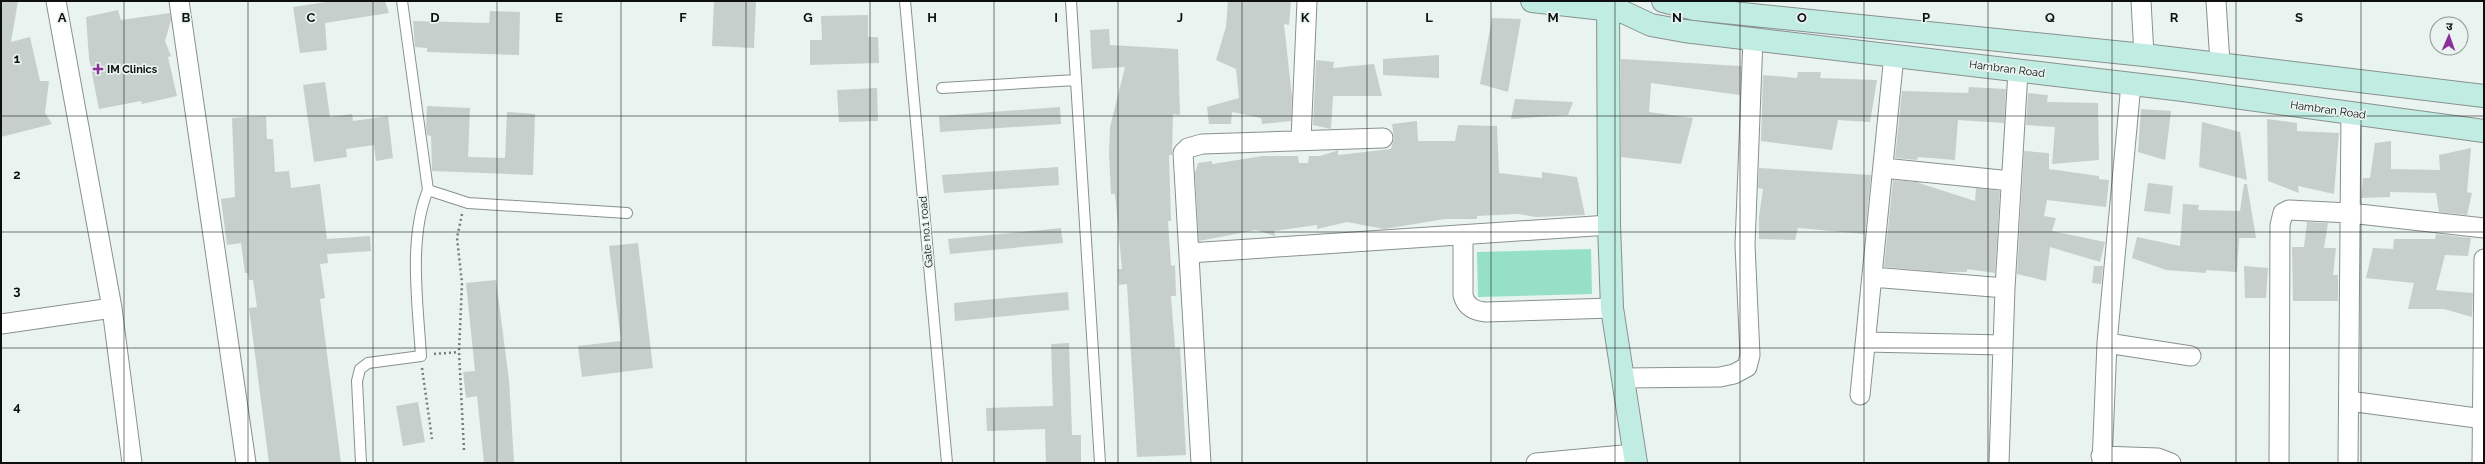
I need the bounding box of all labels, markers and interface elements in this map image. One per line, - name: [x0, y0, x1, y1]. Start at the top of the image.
- text: A: [58, 10, 67, 25]
- text: B: [182, 10, 191, 25]
- text: C: [307, 10, 316, 25]
- text: D: [430, 10, 440, 25]
- text: E: [555, 10, 563, 25]
- text: F: [679, 10, 687, 25]
- text: G: [803, 10, 813, 25]
- text: H: [927, 10, 937, 25]
- text: I: [1054, 10, 1058, 25]
- text: J: [1177, 10, 1183, 25]
- text: K: [1301, 10, 1310, 25]
- text: L: [1425, 10, 1433, 25]
- text: M: [1547, 10, 1559, 25]
- text: N: [1672, 10, 1682, 25]
- text: O: [1797, 10, 1807, 25]
- text: P: [1922, 10, 1930, 25]
- text: Q: [2045, 10, 2055, 25]
- text: R: [2170, 10, 2179, 25]
- text: S: [2295, 10, 2303, 25]
- north arrow: [2429, 16, 2469, 56]
- text: उ: [2446, 20, 2453, 33]
- text: 1: [14, 51, 21, 66]
- street label: Hambran Road: [1968, 58, 2046, 80]
- marker: IM Clinics: [92, 63, 104, 75]
- place label: IM Clinics: [107, 63, 158, 76]
- street label: Hambran Road: [2289, 98, 2367, 122]
- text: 2: [13, 167, 21, 182]
- street label: Gate no.1 road: [916, 195, 936, 268]
- text: 3: [13, 283, 21, 298]
- text: 4: [13, 399, 21, 414]

